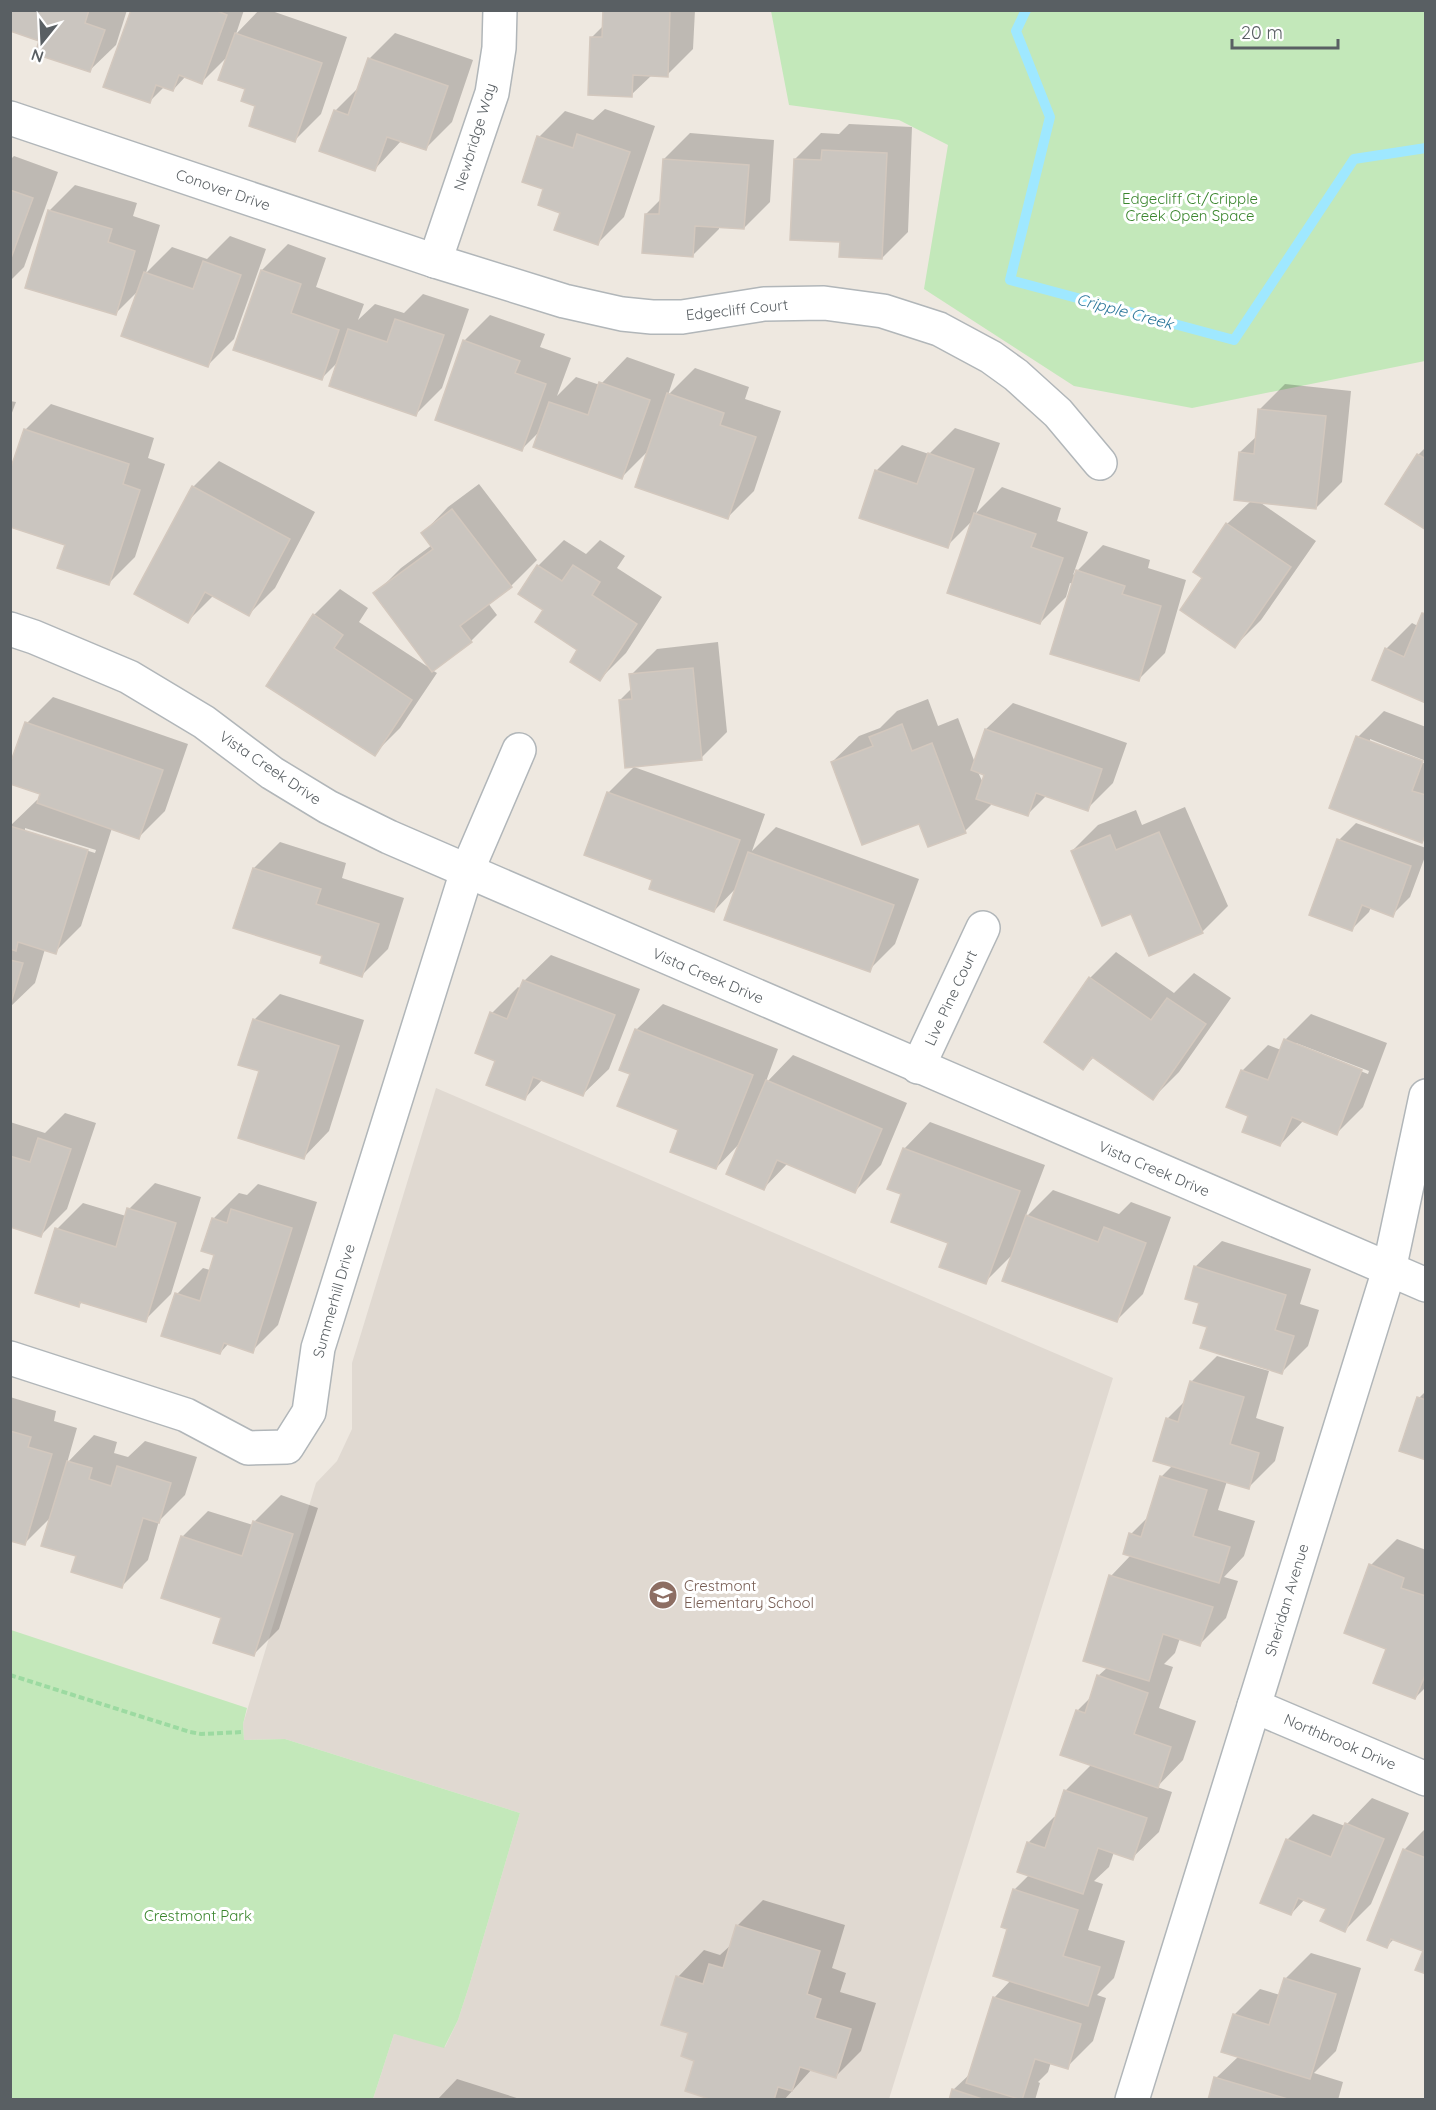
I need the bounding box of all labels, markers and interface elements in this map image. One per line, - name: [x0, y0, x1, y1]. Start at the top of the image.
- north arrow: [12, 12, 72, 72]
- scale bar: [1232, 12, 1338, 50]
- text: 20 m: [1241, 21, 1283, 44]
- text: N: [29, 45, 46, 68]
- street label: Newbridge Way: [449, 81, 500, 193]
- street label: Conover Drive: [173, 164, 273, 215]
- park label: Edgecliff Ct/Cripple Creek Open Space: [1122, 189, 1258, 225]
- water label: Cripple Creek: [1074, 288, 1177, 334]
- street label: Edgecliff Court: [685, 295, 789, 324]
- street label: Vista Creek Drive: [216, 726, 325, 809]
- street label: Vista Creek Drive: [650, 944, 767, 1008]
- street label: Live Pine Court: [920, 947, 981, 1049]
- street label: Vista Creek Drive: [1096, 1137, 1213, 1201]
- street label: Summerhill Drive: [308, 1242, 359, 1360]
- street label: Sheridan Avenue: [1260, 1541, 1313, 1658]
- place label: Crestmont Elementary School: [684, 1576, 814, 1612]
- school or university icon: Crestmont Elementary School: [647, 1579, 679, 1611]
- street label: Northbrook Drive: [1281, 1709, 1399, 1774]
- park label: Crestmont Park: [144, 1906, 252, 1925]

